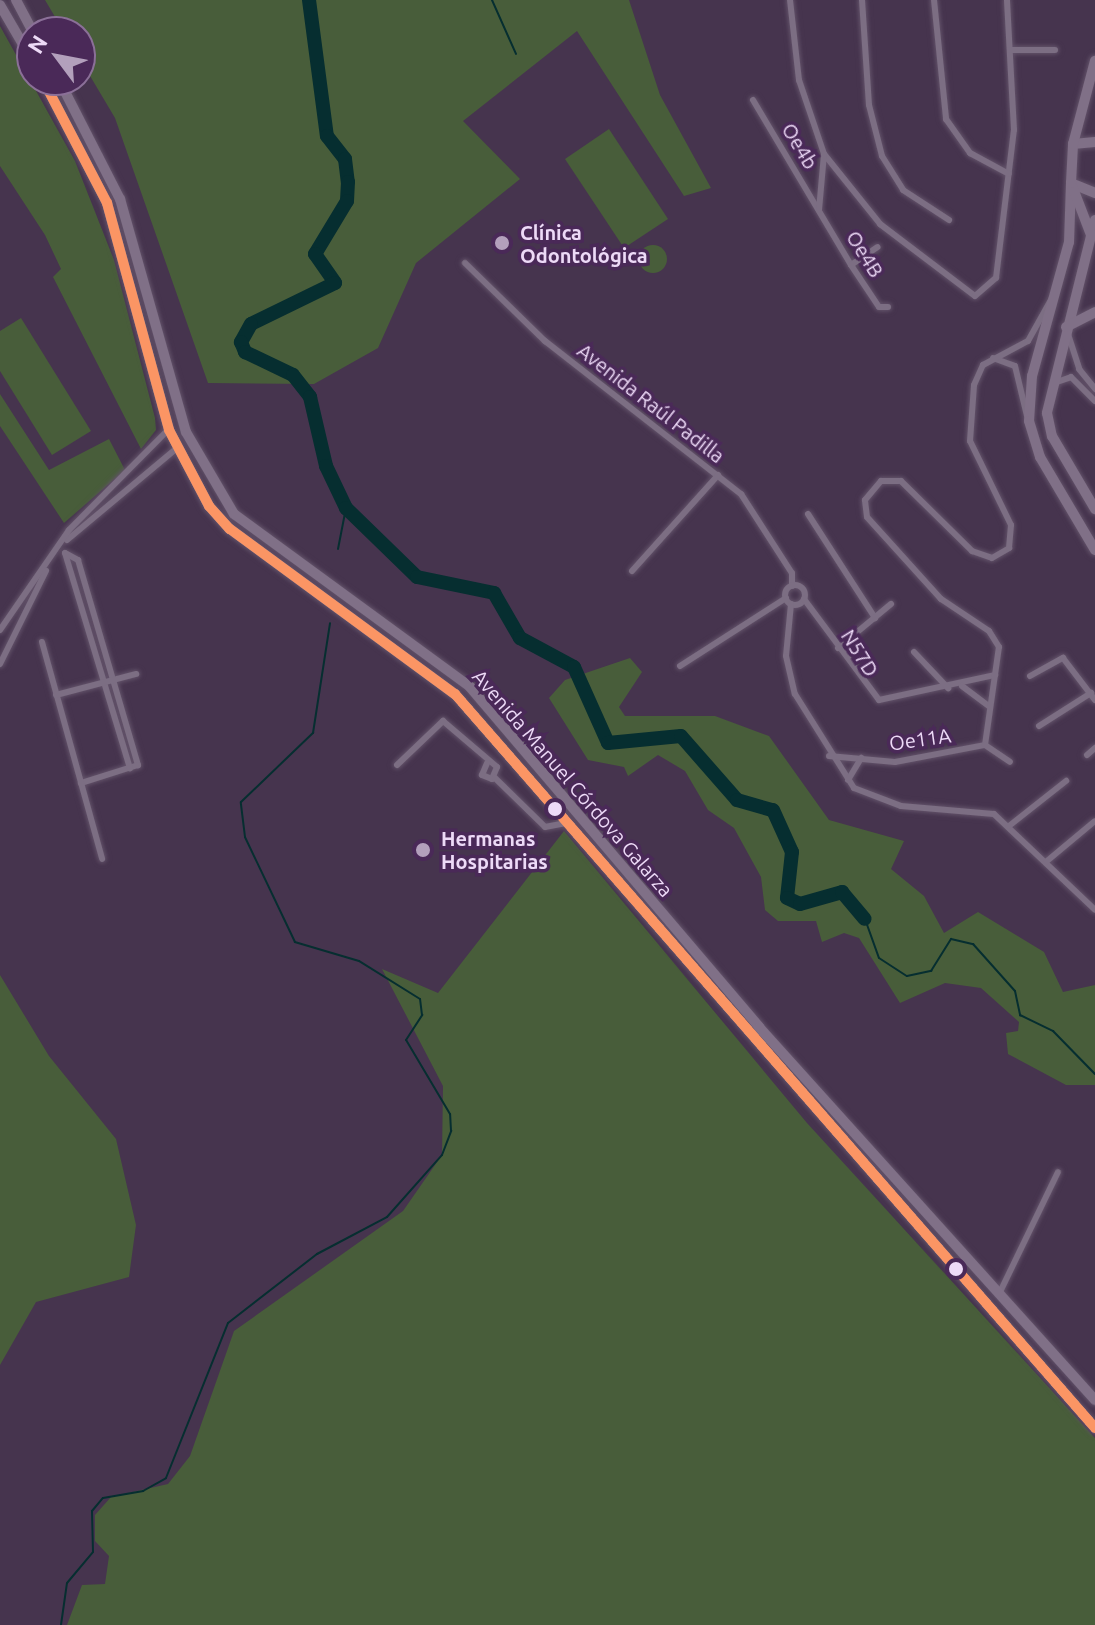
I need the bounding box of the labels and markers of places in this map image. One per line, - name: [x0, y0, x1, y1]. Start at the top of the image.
- place label: Clínica Odontológica: [520, 220, 648, 267]
- marker: Clínica Odontológica: [491, 232, 513, 254]
- unlabelled marker: [547, 801, 563, 817]
- place label: Hermanas Hospitarias: [441, 826, 548, 873]
- marker: Hermanas Hospitarias: [412, 839, 434, 861]
- unlabelled marker: [948, 1261, 964, 1277]

